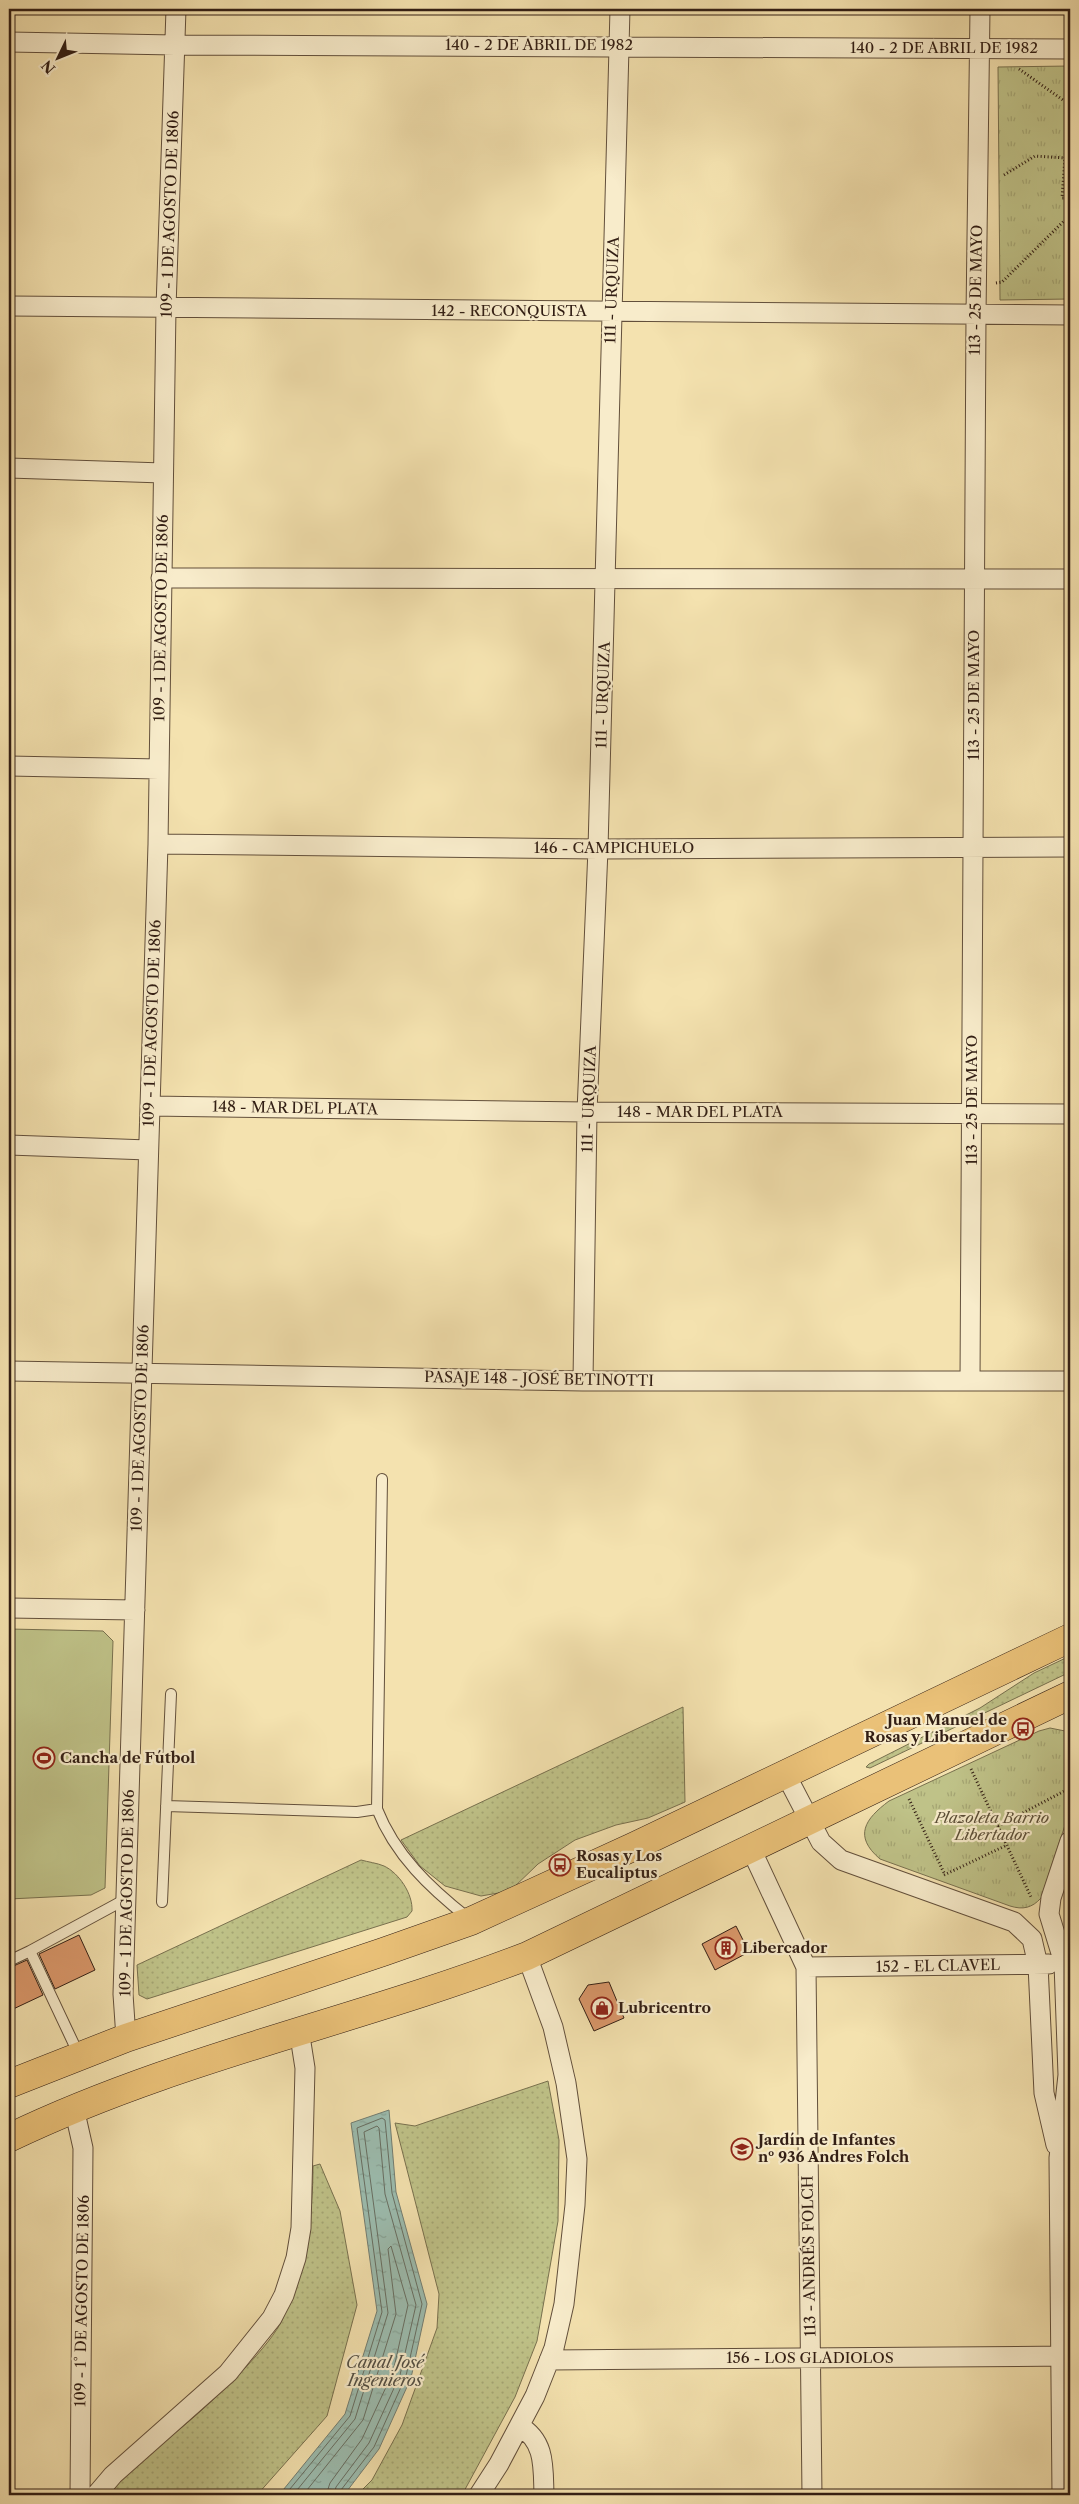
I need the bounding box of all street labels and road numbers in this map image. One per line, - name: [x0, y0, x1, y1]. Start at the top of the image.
- street label: 140 - 2 DE ABRIL DE 1982: [445, 35, 633, 54]
- street label: 140 - 2 DE ABRIL DE 1982: [850, 38, 1038, 57]
- street label: 109 - 1 DE AGOSTO DE 1806: [156, 110, 183, 318]
- street label: 113 - 25 DE MAYO: [965, 225, 986, 355]
- street label: 111 - URQUIZA: [600, 235, 623, 344]
- street label: 142 - RECONQUISTA: [431, 301, 588, 320]
- street label: 109 - 1 DE AGOSTO DE 1806: [149, 514, 172, 722]
- street label: 113 - 25 DE MAYO: [964, 630, 983, 760]
- street label: 111 - URQUIZA: [591, 640, 614, 749]
- street label: 146 - CAMPICHUELO: [534, 838, 694, 857]
- street label: 109 - 1 DE AGOSTO DE 1806: [138, 919, 165, 1127]
- street label: 113 - 25 DE MAYO: [962, 1035, 981, 1165]
- street label: 111 - URQUIZA: [577, 1044, 600, 1153]
- street label: 148 - MAR DEL PLATA: [212, 1097, 379, 1118]
- street label: 148 - MAR DEL PLATA: [617, 1102, 784, 1121]
- street label: 109 - 1 DE AGOSTO DE 1806: [126, 1324, 153, 1532]
- street label: PASAJE 148 - JOSÉ BETINOTTI: [424, 1367, 654, 1390]
- street label: 109 - 1 DE AGOSTO DE 1806: [115, 1789, 138, 1997]
- street label: 152 - EL CLAVEL: [876, 1955, 1000, 1976]
- street label: 113 - ANDRÉS FOLCH: [798, 2175, 819, 2337]
- street label: 109 - 1° DE AGOSTO DE 1806: [70, 2195, 93, 2407]
- street label: 156 - LOS GLADIOLOS: [726, 2348, 894, 2367]

